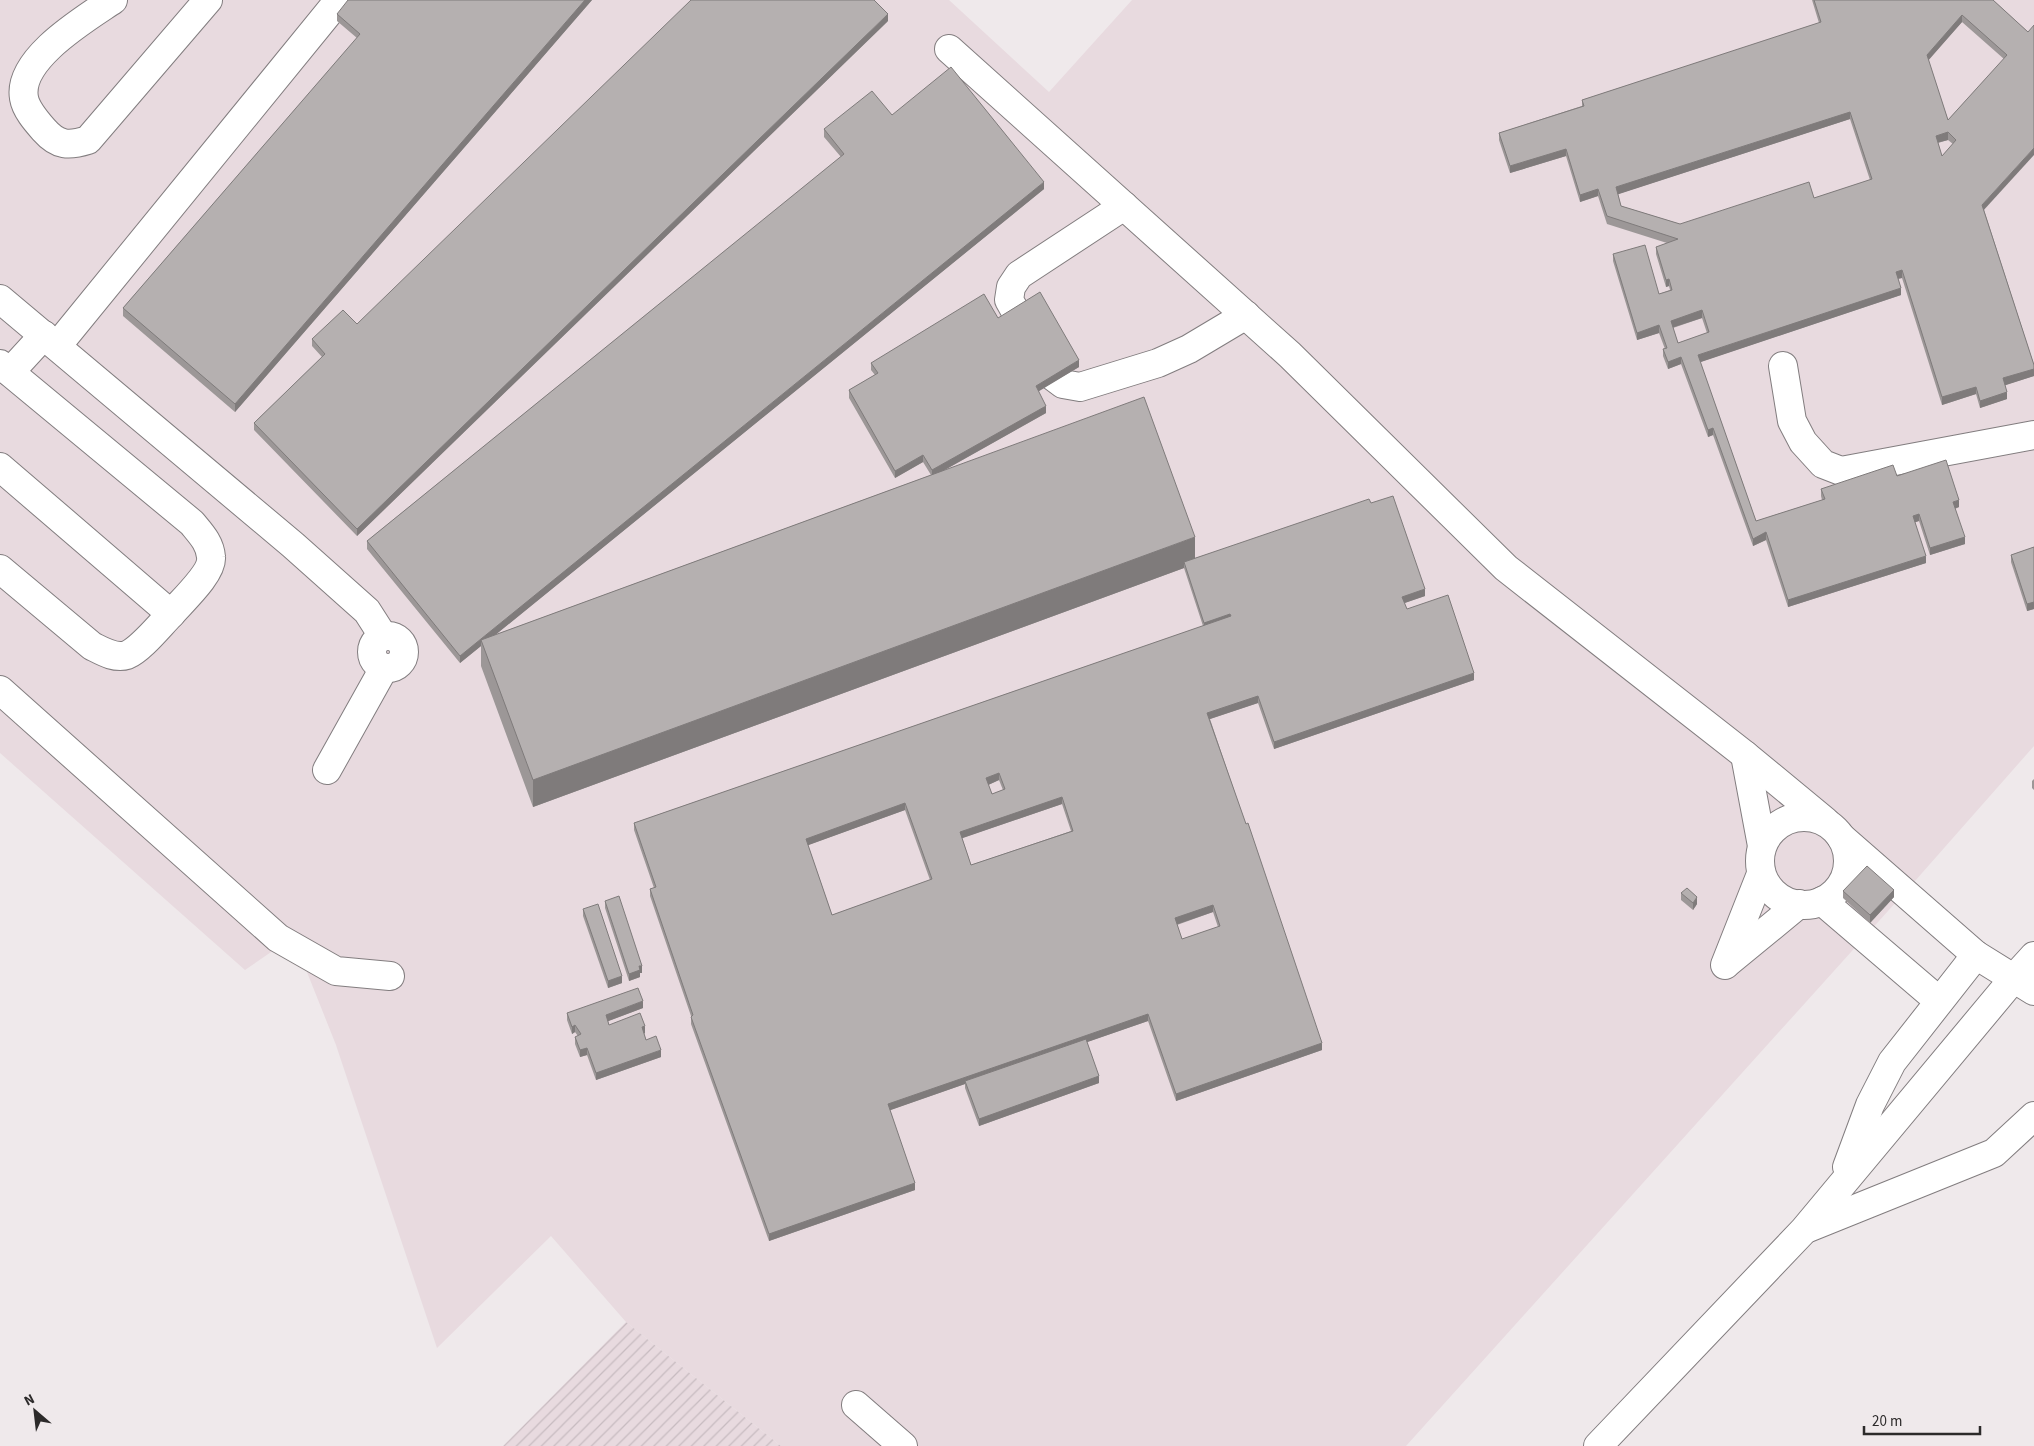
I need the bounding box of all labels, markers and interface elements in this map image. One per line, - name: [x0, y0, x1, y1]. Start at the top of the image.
- north arrow: [10, 1386, 60, 1436]
- text: N: [21, 1389, 38, 1411]
- scale bar: [1864, 1404, 1980, 1436]
- text: 20 m: [1872, 1411, 1902, 1432]

